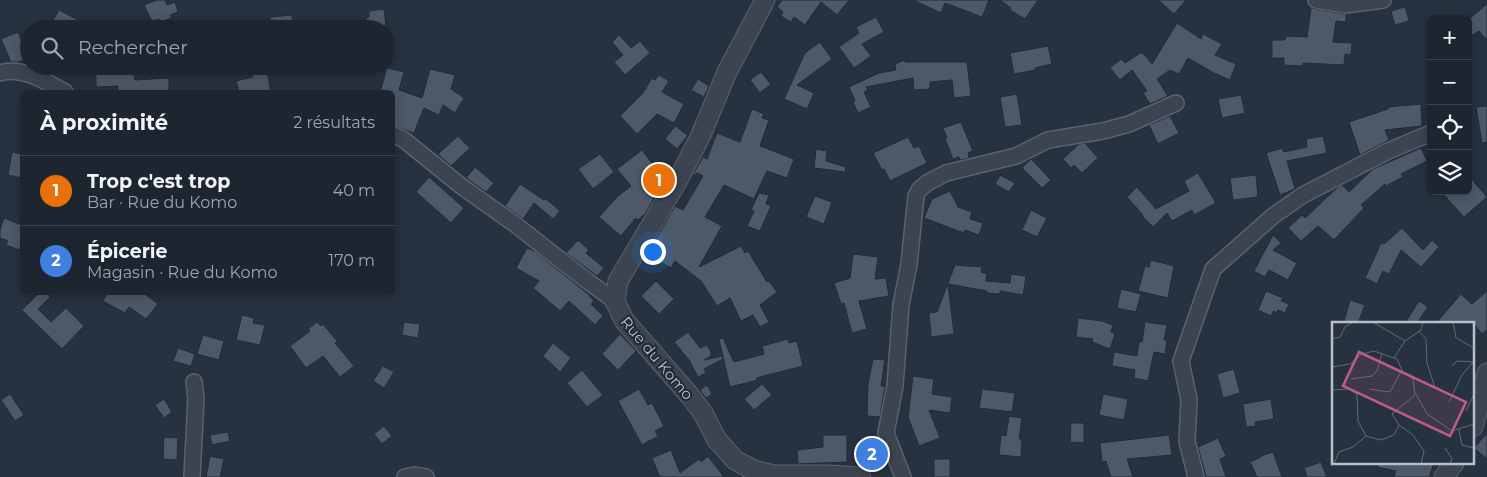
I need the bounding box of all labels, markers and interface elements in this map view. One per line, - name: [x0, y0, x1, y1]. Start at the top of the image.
- map controls: [1427, 15, 1472, 195]
- button: +: [1427, 15, 1472, 60]
- search box: [20, 20, 395, 75]
- icon: search: [38, 34, 66, 62]
- text: Rechercher: [78, 36, 188, 59]
- button: −: [1427, 60, 1472, 105]
- button: locate: [1427, 105, 1472, 150]
- text: À proximité: [40, 110, 168, 135]
- text: 2 résultats: [293, 113, 375, 132]
- button: layers: [1427, 150, 1472, 195]
- pin: 1: [643, 161, 675, 199]
- text: Trop c'est trop: [87, 170, 230, 193]
- text: 1: [53, 181, 59, 200]
- text: 40 m: [333, 181, 375, 200]
- text: Bar · Rue du Komo: [87, 193, 237, 212]
- your location: [640, 239, 666, 265]
- text: Épicerie: [87, 240, 168, 263]
- text: 2: [51, 251, 61, 270]
- text: 170 m: [328, 251, 375, 270]
- text: Magasin · Rue du Komo: [87, 263, 277, 282]
- street label: Rue du Komo: [617, 312, 697, 404]
- inset map: [1332, 322, 1474, 464]
- pin: 2: [856, 435, 888, 473]

